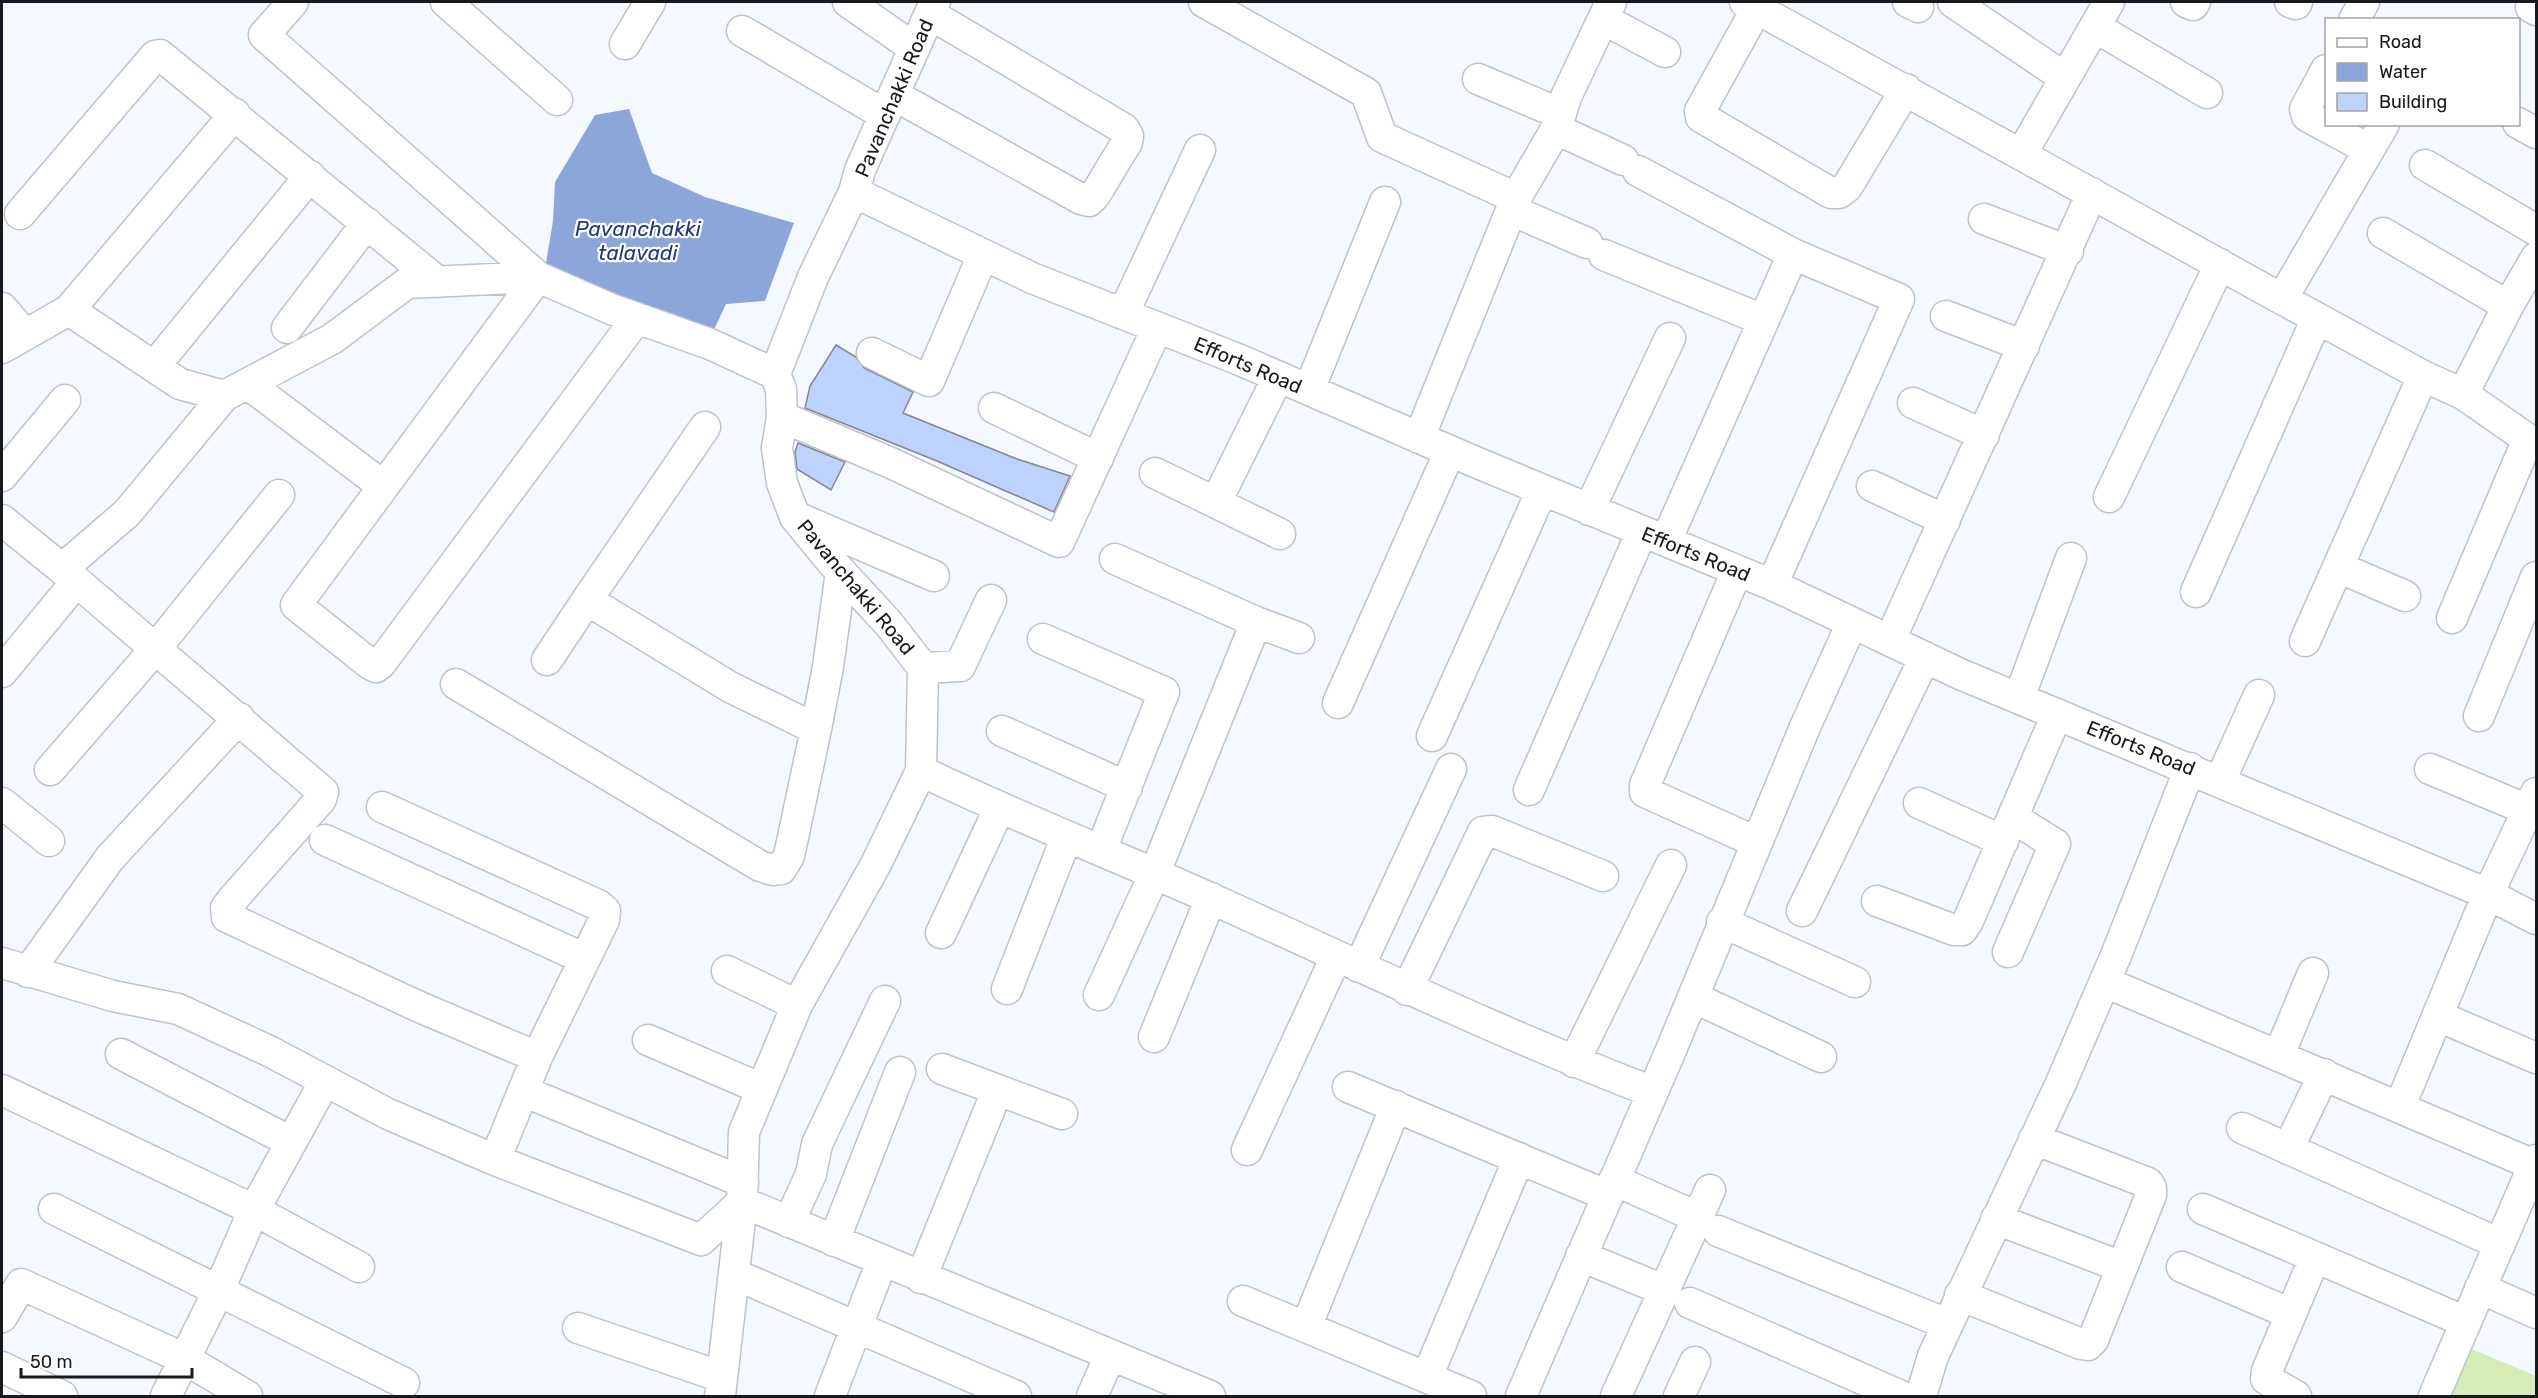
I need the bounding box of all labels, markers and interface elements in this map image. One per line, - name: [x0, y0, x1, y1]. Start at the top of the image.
- street label: Pavanchakki Road: [850, 15, 938, 181]
- legend: [2325, 18, 2520, 126]
- text: Road: [2379, 31, 2422, 53]
- text: Water: [2379, 61, 2427, 83]
- text: Building: [2379, 91, 2447, 113]
- water label: Pavanchakki talavadi: [575, 216, 702, 265]
- street label: Efforts Road: [1190, 331, 1306, 399]
- street label: Pavanchakki Road: [792, 514, 920, 660]
- street label: Efforts Road: [1638, 521, 1754, 587]
- street label: Efforts Road: [2083, 715, 2199, 781]
- scale bar: [21, 1341, 192, 1379]
- text: 50 m: [30, 1351, 73, 1373]

